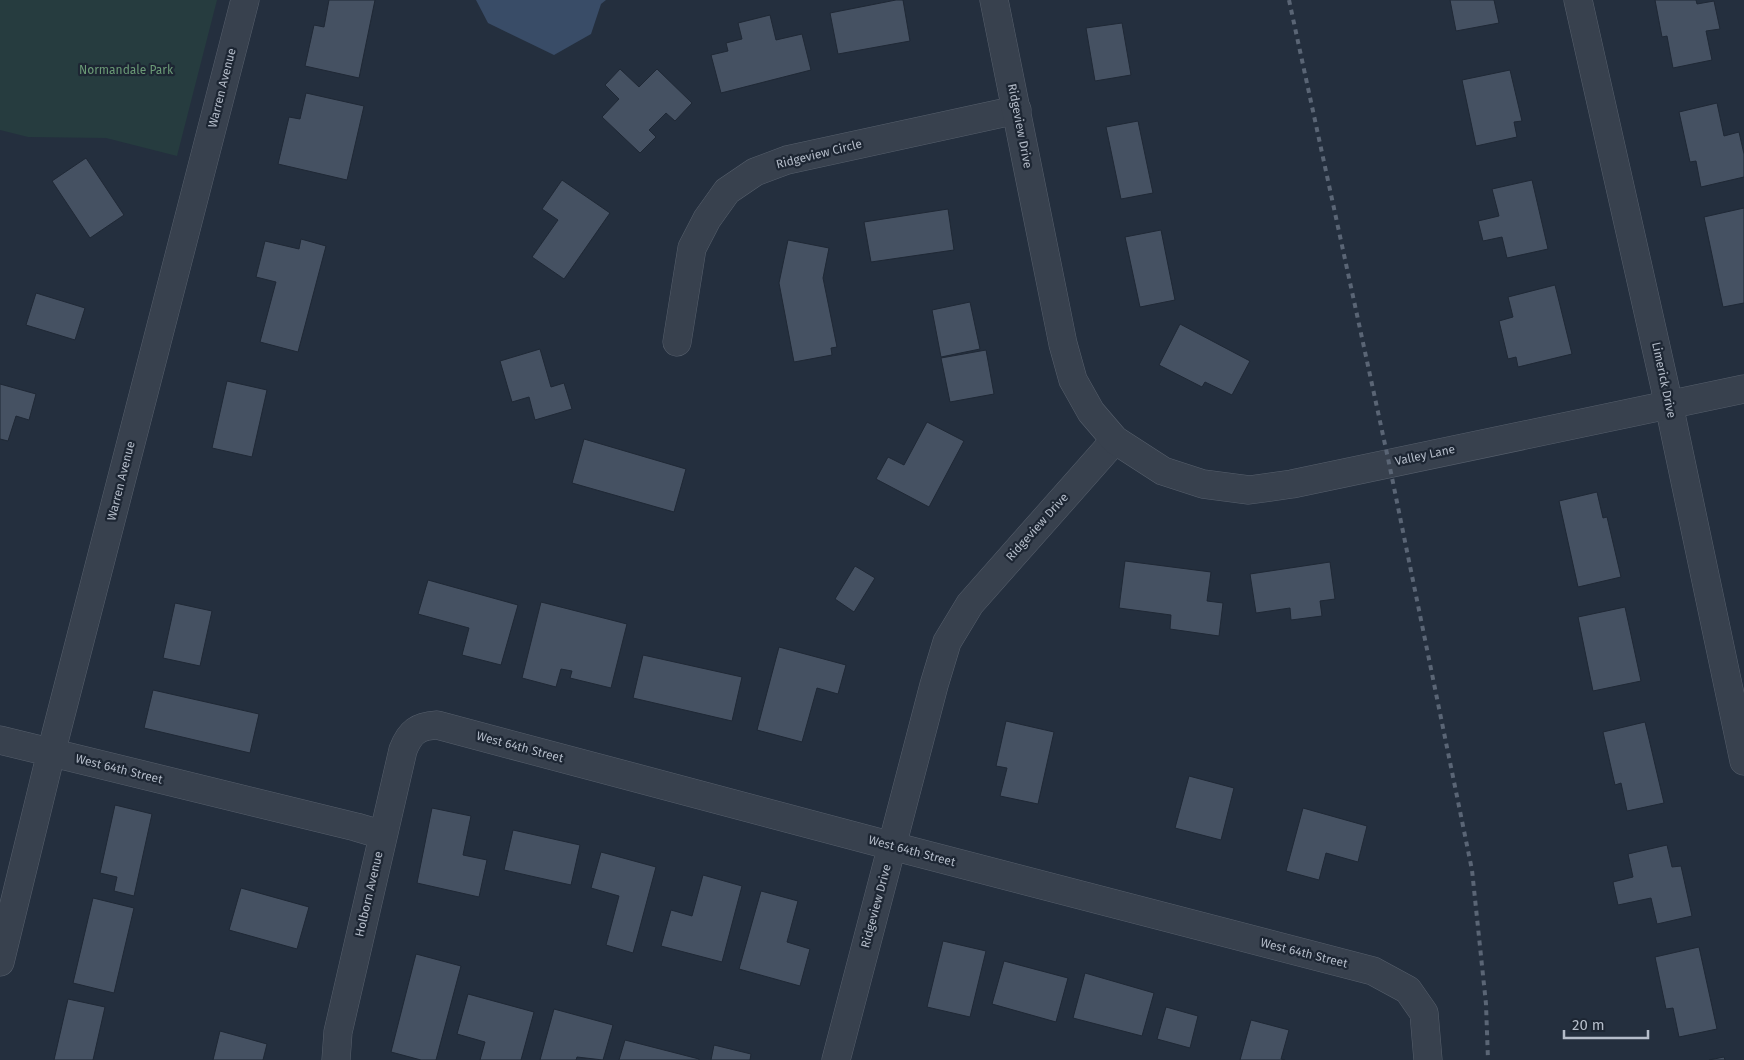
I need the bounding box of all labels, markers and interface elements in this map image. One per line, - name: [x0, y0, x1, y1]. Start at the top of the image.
- street label: Warren Avenue: [205, 47, 239, 129]
- park label: Normandale Park: [79, 63, 174, 77]
- street label: Ridgeview Drive: [1005, 82, 1035, 170]
- street label: Ridgeview Circle: [775, 137, 863, 171]
- street label: Limerick Drive: [1649, 341, 1679, 419]
- street label: Warren Avenue: [104, 440, 138, 522]
- street label: Valley Lane: [1394, 442, 1456, 468]
- street label: Ridgeview Drive: [1003, 490, 1071, 564]
- street label: West 64th Street: [475, 729, 566, 765]
- street label: West 64th Street: [74, 751, 165, 787]
- street label: West 64th Street: [867, 833, 958, 869]
- street label: Holborn Avenue: [352, 850, 386, 938]
- street label: Ridgeview Drive: [858, 863, 894, 949]
- street label: West 64th Street: [1259, 935, 1350, 971]
- scale bar: [1564, 1008, 1648, 1040]
- text: 20 m: [1572, 1016, 1605, 1034]

